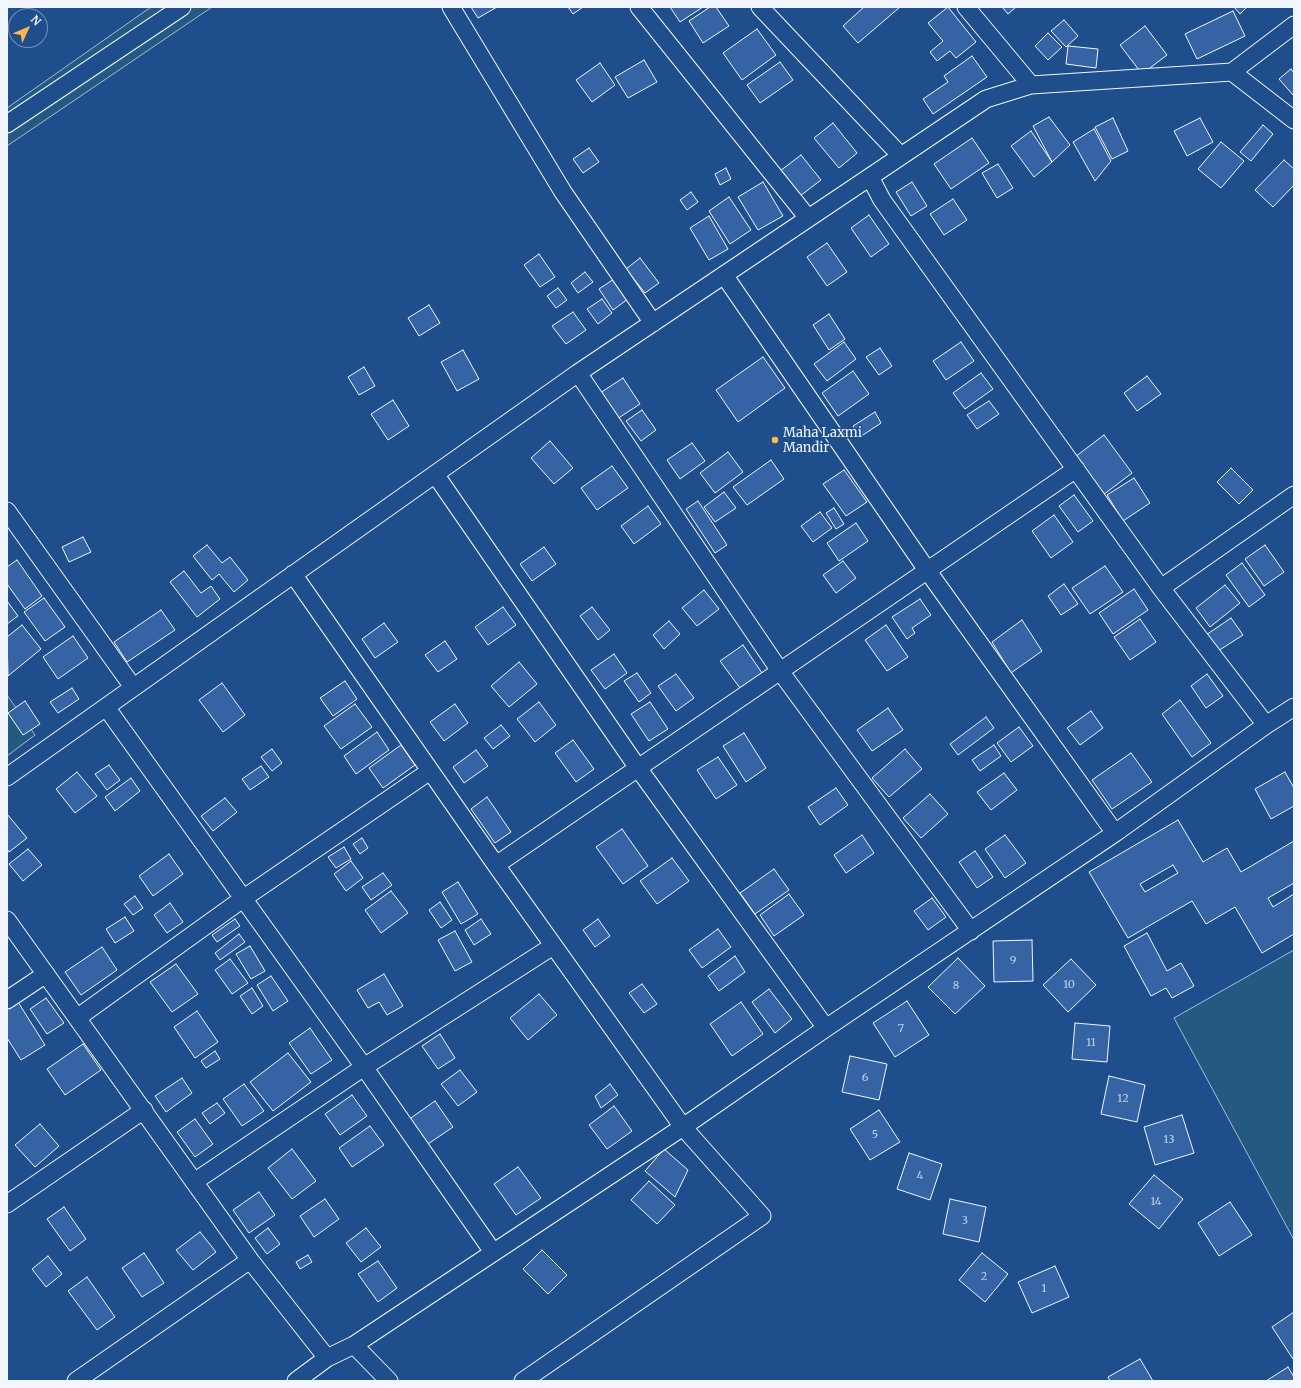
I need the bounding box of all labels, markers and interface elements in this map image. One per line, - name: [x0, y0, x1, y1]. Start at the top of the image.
- north arrow: [8, 8, 48, 48]
- text: N: [28, 12, 44, 28]
- place label: Maha Laxmi Mandir: [783, 425, 862, 456]
- marker: Maha Laxmi Mandir: [770, 435, 780, 445]
- house number: 9: [1010, 954, 1016, 968]
- house number: 10: [1063, 978, 1075, 992]
- house number: 8: [953, 979, 959, 993]
- house number: 7: [898, 1022, 904, 1036]
- house number: 11: [1086, 1036, 1096, 1050]
- house number: 6: [862, 1071, 868, 1085]
- house number: 12: [1117, 1092, 1129, 1106]
- house number: 5: [872, 1128, 878, 1142]
- house number: 13: [1164, 1133, 1174, 1147]
- house number: 4: [917, 1169, 923, 1183]
- house number: 14: [1150, 1195, 1162, 1209]
- house number: 3: [962, 1214, 968, 1228]
- house number: 2: [981, 1270, 987, 1284]
- house number: 1: [1042, 1282, 1046, 1296]

